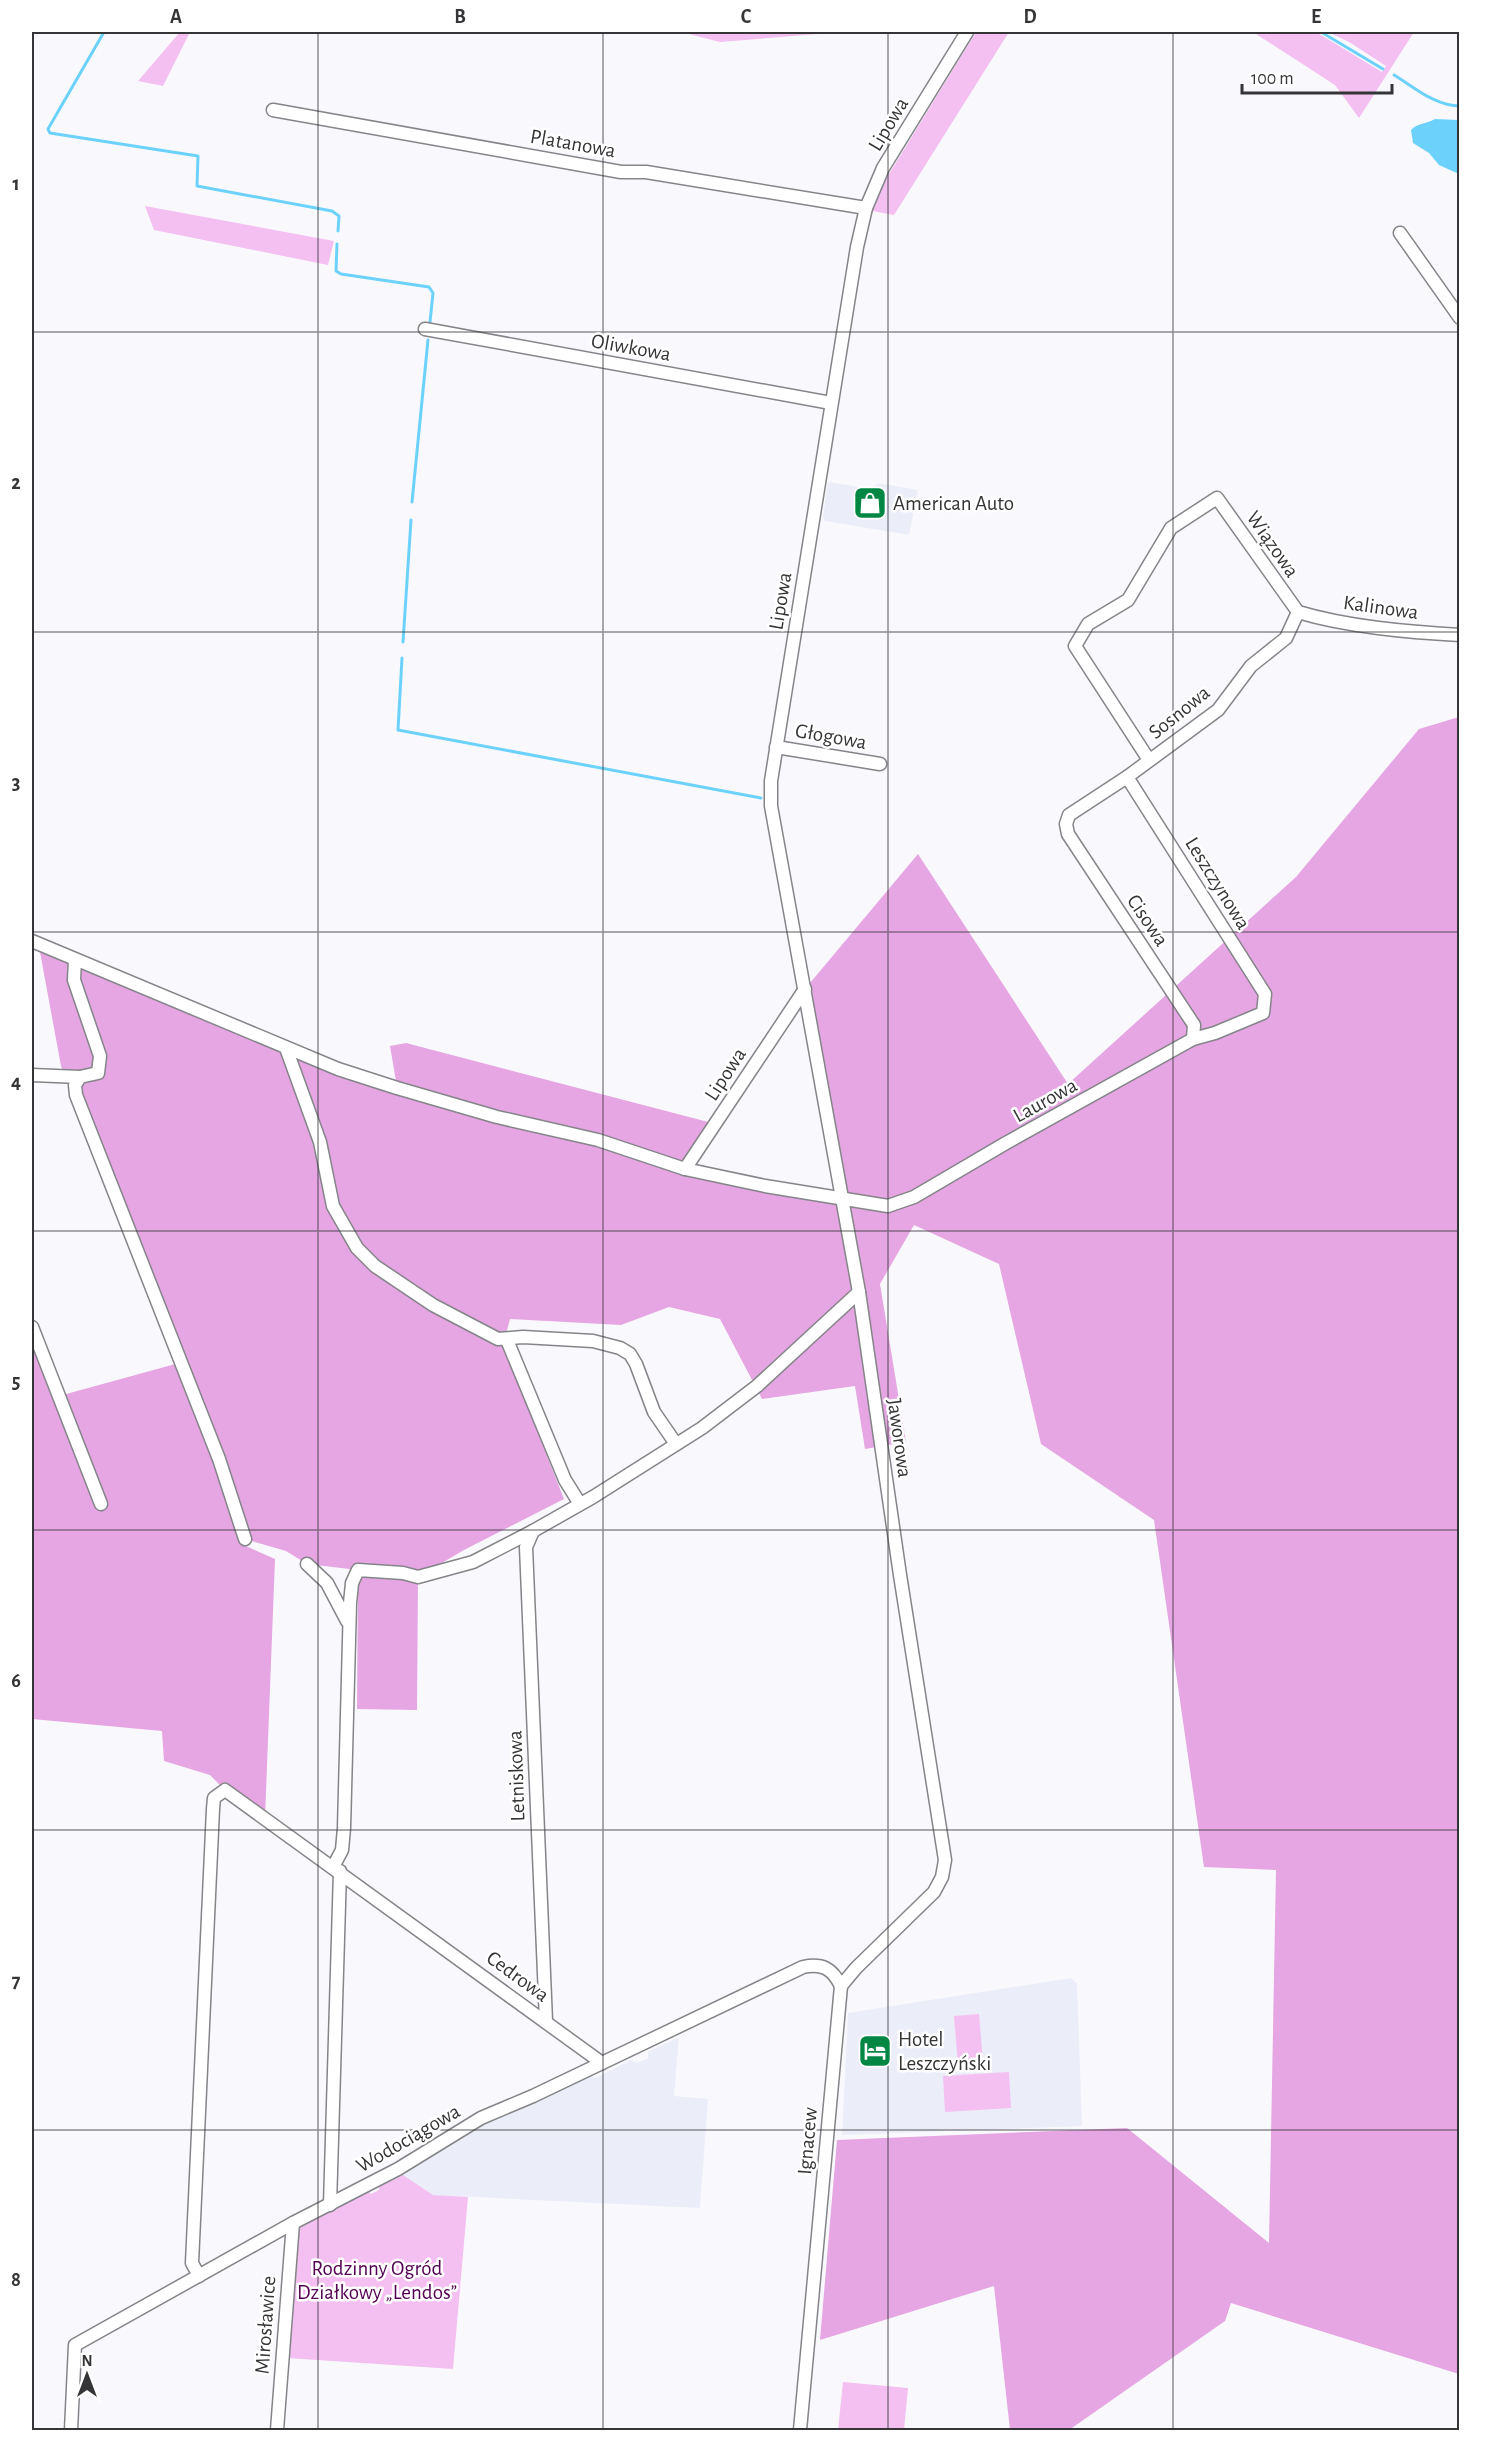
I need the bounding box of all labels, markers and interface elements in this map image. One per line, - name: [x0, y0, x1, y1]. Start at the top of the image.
- text: A: [170, 7, 182, 27]
- text: B: [454, 7, 466, 27]
- text: C: [741, 7, 752, 27]
- text: D: [1023, 7, 1037, 27]
- text: E: [1311, 7, 1321, 27]
- scale bar: [1242, 57, 1392, 95]
- text: 100 m: [1251, 70, 1294, 88]
- street label: Lipowa: [864, 94, 913, 155]
- street label: Platanowa: [529, 126, 618, 161]
- text: 1: [12, 174, 20, 194]
- street label: Oliwkowa: [589, 330, 673, 365]
- text: 2: [11, 473, 21, 493]
- shop icon: American Auto: [852, 485, 888, 521]
- place label: American Auto: [893, 493, 1014, 514]
- street label: Wiązowa: [1242, 507, 1303, 581]
- street label: Lipowa: [766, 570, 795, 631]
- street label: Kalinowa: [1342, 592, 1420, 623]
- street label: Sosnowa: [1145, 681, 1214, 743]
- street label: Głogowa: [794, 720, 869, 753]
- text: 3: [12, 773, 20, 793]
- street label: Leszczynowa: [1181, 833, 1254, 933]
- street label: Cisowa: [1123, 891, 1172, 950]
- street label: Lipowa: [701, 1044, 750, 1104]
- text: 4: [11, 1072, 21, 1092]
- street label: Laurowa: [1010, 1074, 1081, 1126]
- text: 5: [12, 1372, 20, 1392]
- street label: Jaworowa: [884, 1397, 915, 1479]
- text: 6: [11, 1671, 21, 1691]
- street label: Letniskowa: [504, 1730, 529, 1822]
- street label: Cedrowa: [483, 1947, 553, 2006]
- text: 7: [12, 1971, 21, 1991]
- place label: Hotel Leszczyński: [898, 2029, 991, 2074]
- hotel icon: Hotel Leszczyński: [857, 2033, 893, 2069]
- street label: Wodociągowa: [353, 2100, 464, 2177]
- street label: Ignacew: [794, 2106, 821, 2176]
- park label: Rodzinny Ogród Działkowy „Lendos”: [297, 2258, 457, 2303]
- text: 8: [11, 2270, 21, 2290]
- street label: Mirosławice: [252, 2275, 279, 2375]
- north arrow: [57, 2345, 117, 2405]
- text: N: [81, 2353, 93, 2369]

